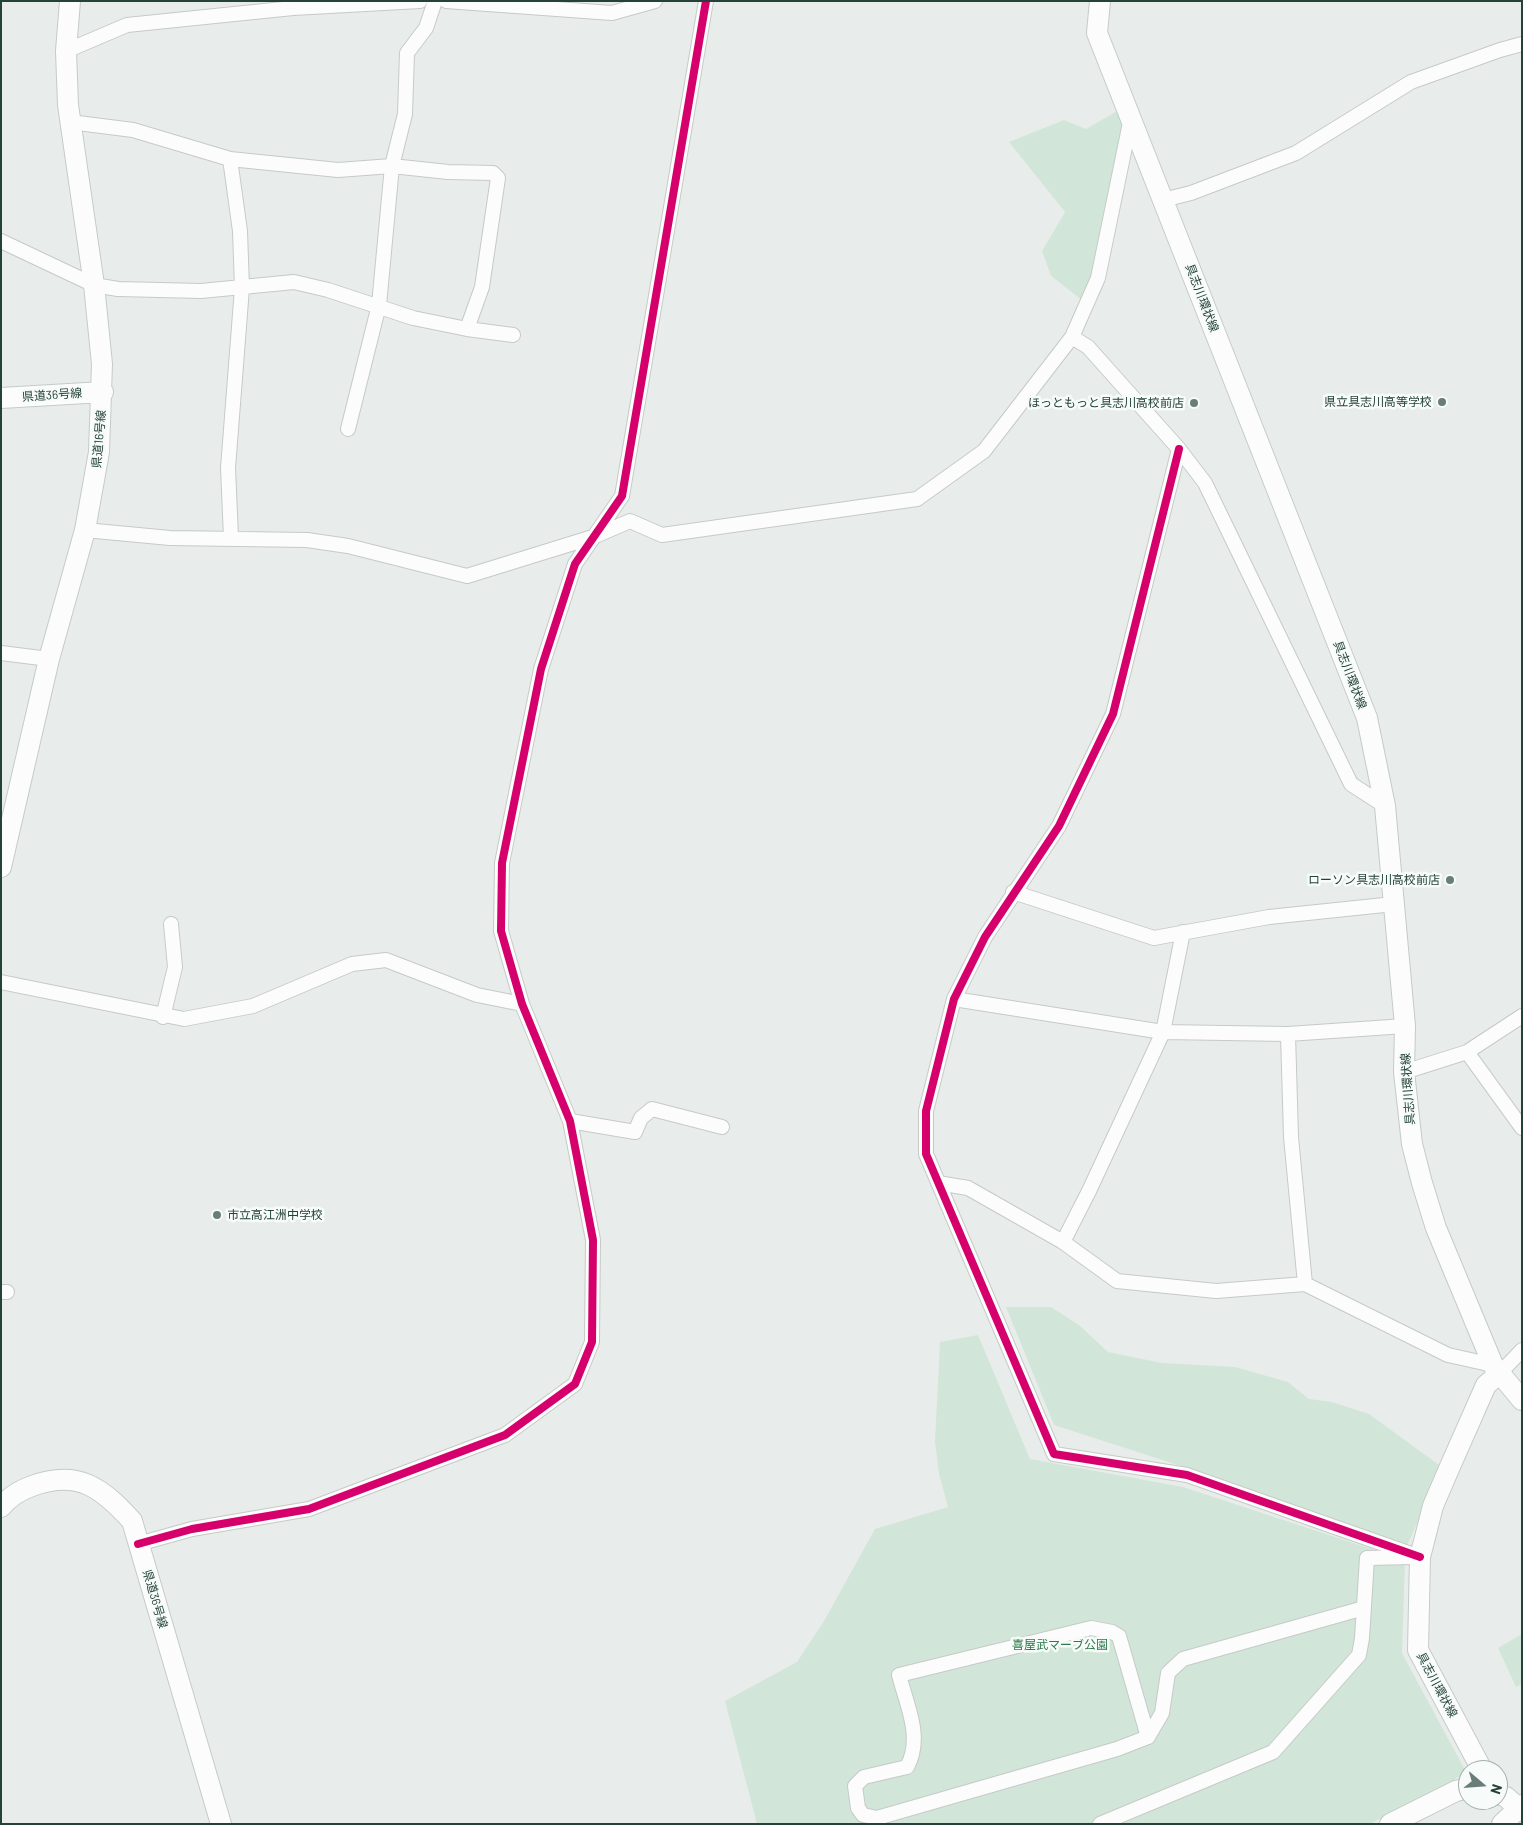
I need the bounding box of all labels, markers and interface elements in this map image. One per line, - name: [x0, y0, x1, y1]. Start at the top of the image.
- street label: 具志川環状線: [1182, 262, 1222, 334]
- street label: 県道36号線: [21, 386, 83, 404]
- place label: 県立具志川高等学校: [1324, 395, 1432, 409]
- place label: ほっともっと具志川高校前店: [1028, 396, 1184, 410]
- marker: 県立具志川高等学校: [1436, 396, 1448, 408]
- marker: ほっともっと具志川高校前店: [1188, 397, 1200, 409]
- street label: 県道16号線: [89, 409, 109, 469]
- street label: 具志川環状線: [1330, 639, 1370, 711]
- place label: ローソン具志川高校前店: [1308, 873, 1440, 887]
- marker: ローソン具志川高校前店: [1444, 874, 1456, 886]
- street label: 具志川環状線: [1398, 1053, 1418, 1125]
- place label: 市立高江洲中学校: [227, 1208, 323, 1222]
- marker: 市立高江洲中学校: [211, 1209, 223, 1221]
- street label: 県道36号線: [140, 1568, 170, 1630]
- park label: 喜屋武マーブ公園: [1012, 1638, 1108, 1652]
- street label: 具志川環状線: [1414, 1650, 1460, 1720]
- north arrow: [1458, 1760, 1508, 1810]
- text: N: [1487, 1782, 1506, 1797]

